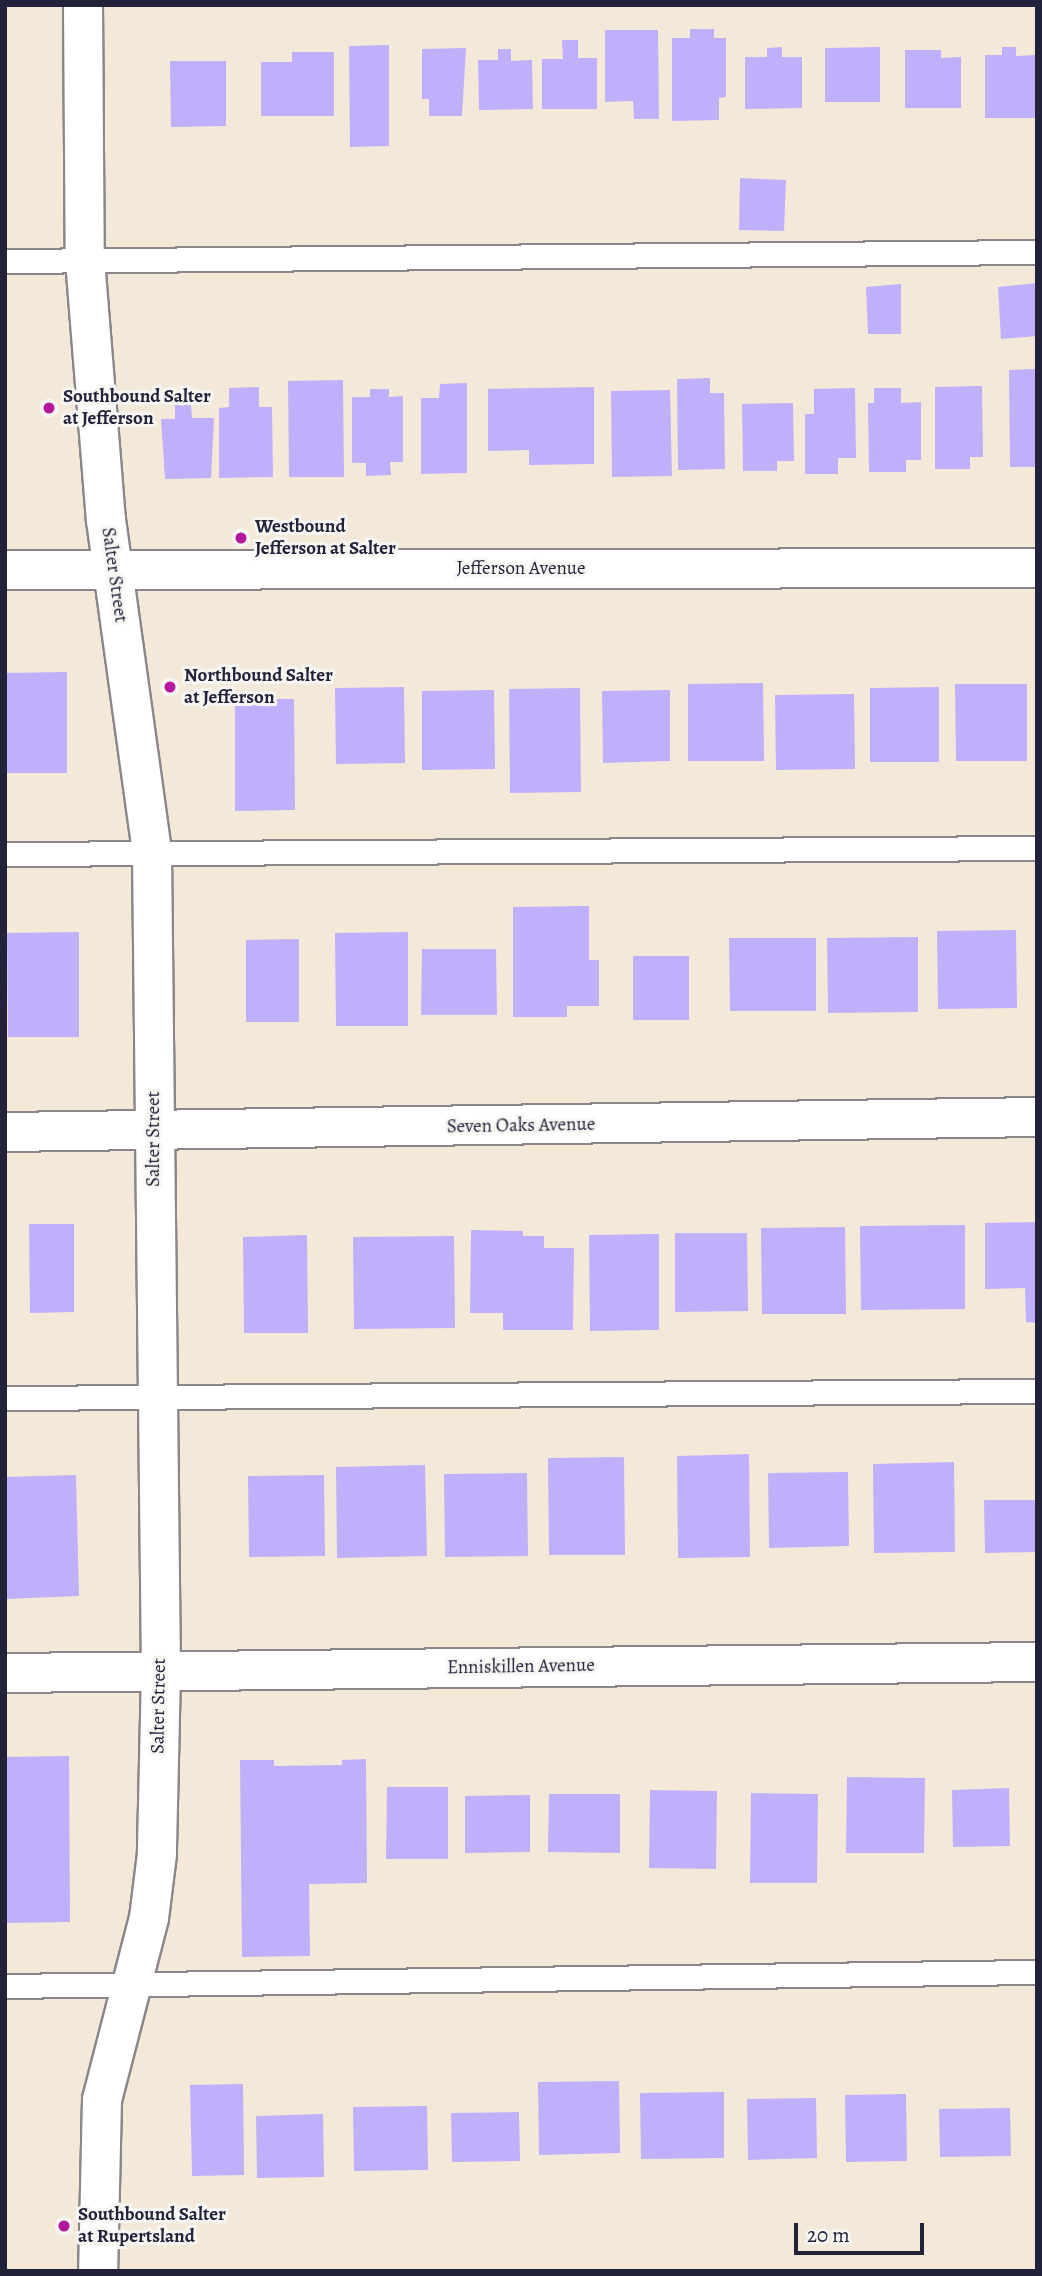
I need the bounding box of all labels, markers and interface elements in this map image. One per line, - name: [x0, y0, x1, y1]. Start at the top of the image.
- place label: Southbound Salter at Jefferson: [63, 386, 211, 430]
- marker: Southbound Salter at Jefferson: [41, 400, 57, 416]
- place label: Westbound Jefferson at Salter: [255, 516, 396, 560]
- street label: Salter Street: [96, 526, 132, 624]
- marker: Westbound Jefferson at Salter: [233, 530, 249, 546]
- street label: Jefferson Avenue: [456, 558, 586, 580]
- place label: Northbound Salter at Jefferson: [184, 665, 333, 709]
- marker: Northbound Salter at Jefferson: [162, 679, 178, 695]
- street label: Salter Street: [143, 1091, 165, 1187]
- street label: Seven Oaks Avenue: [447, 1113, 595, 1139]
- street label: Enniskillen Avenue: [447, 1654, 595, 1680]
- street label: Salter Street: [147, 1658, 171, 1754]
- place label: Southbound Salter at Rupertsland: [78, 2204, 226, 2248]
- scale bar: [797, 2210, 926, 2254]
- marker: Southbound Salter at Rupertsland: [56, 2218, 72, 2234]
- text: 20 m: [807, 2221, 850, 2249]

